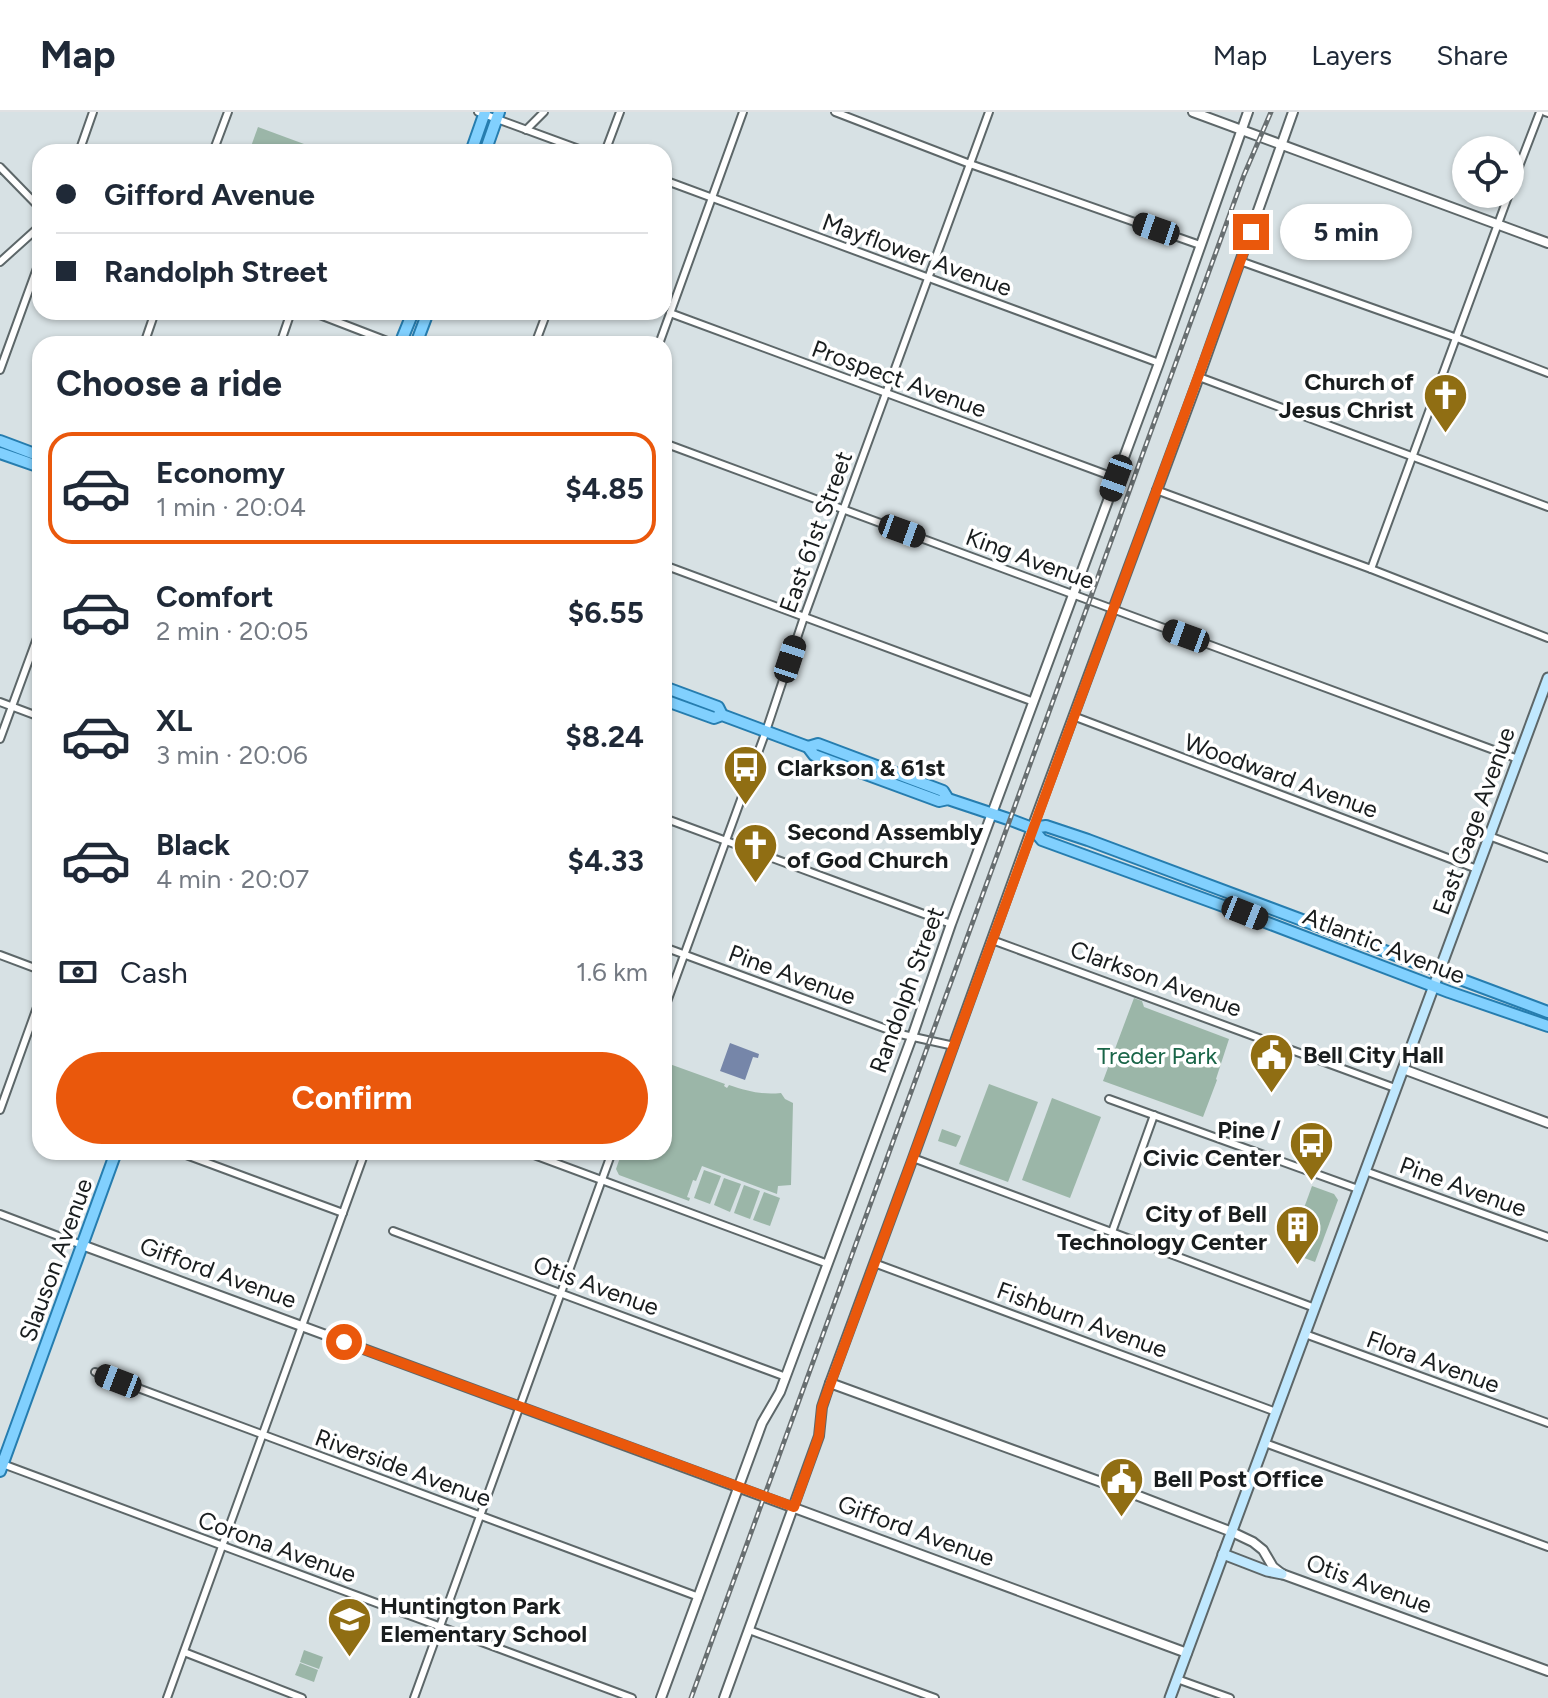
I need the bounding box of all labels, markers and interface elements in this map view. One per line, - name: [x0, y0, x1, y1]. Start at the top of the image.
- text: Map: [40, 32, 116, 78]
- text: Map: [1213, 38, 1267, 72]
- text: Layers: [1311, 38, 1392, 72]
- text: Share: [1436, 38, 1508, 72]
- map controls: [1452, 136, 1524, 208]
- button: locate: [1452, 136, 1524, 208]
- text: Gifford Avenue: [104, 176, 315, 213]
- callout: 5 min: [1279, 204, 1411, 260]
- street label: Mayflower Avenue: [818, 207, 1016, 302]
- car: [1129, 210, 1183, 248]
- route end: [1233, 214, 1269, 250]
- text: 5 min: [1313, 216, 1379, 248]
- text: Randolph Street: [104, 253, 328, 290]
- street label: Prospect Avenue: [808, 334, 990, 424]
- text: Choose a ride: [56, 362, 282, 405]
- place label: Church of Jesus Christ: [1278, 367, 1415, 424]
- church icon: Church of Jesus Christ: [1421, 372, 1469, 435]
- street label: East 61st Street: [773, 447, 858, 616]
- car: [1097, 451, 1135, 505]
- icon: car: [60, 452, 132, 524]
- text: Economy: [156, 454, 285, 491]
- text: $4.85: [565, 470, 644, 507]
- text: 1 min · 20:04: [156, 491, 306, 523]
- car: [875, 512, 929, 550]
- street label: King Avenue: [962, 522, 1098, 595]
- icon: car: [60, 576, 132, 648]
- text: Comfort: [156, 578, 274, 615]
- text: $6.55: [568, 594, 644, 631]
- text: 2 min · 20:05: [156, 615, 308, 647]
- car: [1159, 617, 1213, 655]
- car: [771, 632, 809, 686]
- icon: car: [60, 700, 132, 772]
- text: XL: [156, 702, 192, 739]
- text: $8.24: [565, 718, 644, 755]
- street label: East Gage Avenue: [1426, 723, 1521, 919]
- street label: Woodward Avenue: [1180, 727, 1382, 824]
- text: 3 min · 20:06: [156, 739, 308, 771]
- bus stop icon: Clarkson & 61st: [722, 744, 770, 807]
- place label: Clarkson & 61st: [777, 753, 946, 782]
- place label: Second Assembly of God Church: [787, 817, 983, 874]
- church icon: Second Assembly of God Church: [732, 822, 780, 885]
- icon: car: [60, 824, 132, 896]
- text: Black: [156, 826, 230, 863]
- text: $4.33: [568, 842, 644, 879]
- text: 4 min · 20:07: [156, 863, 309, 895]
- car: [1218, 893, 1272, 933]
- street label: Atlantic Avenue: [1299, 901, 1469, 990]
- street label: Randolph Street: [863, 903, 950, 1077]
- street label: Clarkson Avenue: [1067, 934, 1246, 1023]
- street label: Pine Avenue: [725, 938, 860, 1011]
- icon: cash: [56, 950, 100, 994]
- text: Cash: [120, 954, 188, 991]
- text: 1.6 km: [576, 956, 648, 988]
- public building icon: Bell City Hall: [1248, 1031, 1296, 1094]
- place label: Bell City Hall: [1303, 1040, 1444, 1069]
- park label: Treder Park: [1097, 1041, 1217, 1070]
- button: Confirm: [56, 1052, 648, 1144]
- place label: Pine / Civic Center: [1143, 1115, 1282, 1172]
- bus stop icon: Pine / Civic Center: [1288, 1120, 1336, 1183]
- street label: Pine Avenue: [1396, 1150, 1531, 1223]
- street label: Slauson Avenue: [13, 1174, 98, 1345]
- place label: City of Bell Technology Center: [1057, 1199, 1267, 1256]
- building icon: City of Bell Technology Center: [1274, 1204, 1322, 1267]
- street label: Gifford Avenue: [136, 1231, 300, 1314]
- street label: Otis Avenue: [529, 1249, 663, 1322]
- street label: Fishburn Avenue: [993, 1275, 1171, 1364]
- route start: [326, 1324, 362, 1360]
- street label: Flora Avenue: [1363, 1324, 1504, 1399]
- car: [91, 1361, 145, 1401]
- street label: Riverside Avenue: [311, 1422, 495, 1513]
- public building icon: Bell Post Office: [1098, 1455, 1146, 1518]
- place label: Bell Post Office: [1153, 1464, 1324, 1493]
- street label: Gifford Avenue: [834, 1489, 998, 1572]
- street label: Corona Avenue: [194, 1505, 360, 1589]
- street label: Otis Avenue: [1302, 1547, 1436, 1620]
- place label: Huntington Park Elementary School: [380, 1591, 587, 1648]
- school or university icon: Huntington Park Elementary School: [325, 1596, 373, 1659]

